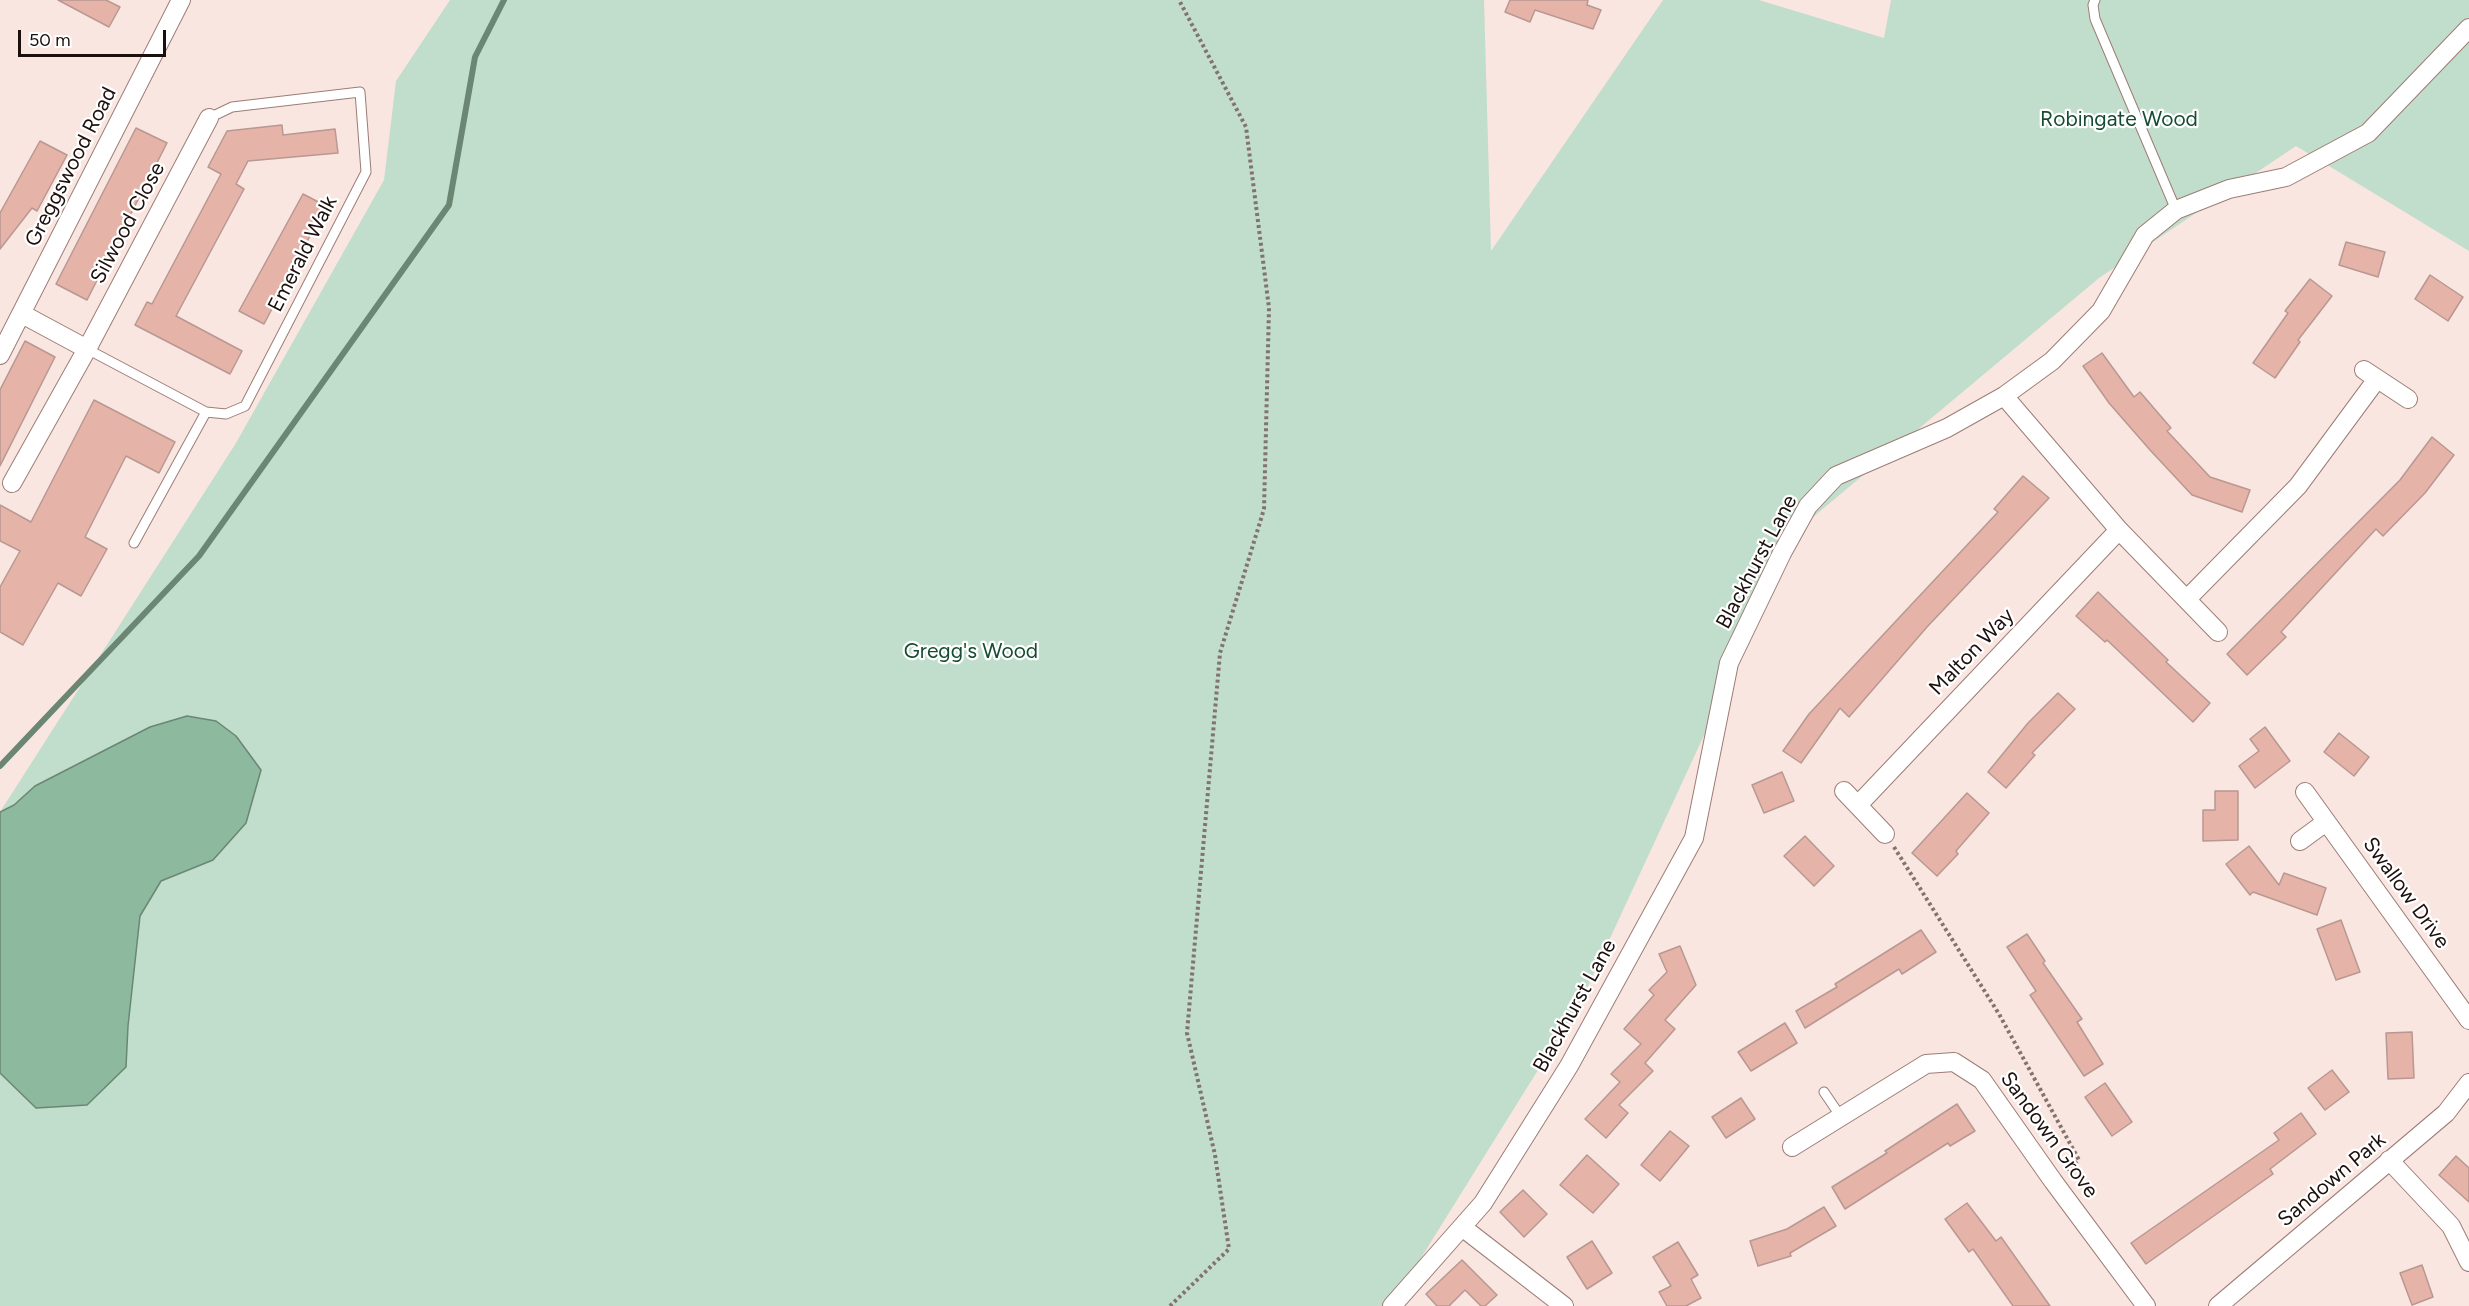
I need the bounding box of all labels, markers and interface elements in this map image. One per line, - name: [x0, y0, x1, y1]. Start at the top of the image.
- scale bar: [21, 18, 170, 56]
- text: 50 m: [29, 29, 71, 51]
- street label: Greggswood Road: [20, 83, 122, 251]
- park label: Robingate Wood: [2040, 107, 2198, 133]
- street label: Silwood Close: [86, 158, 170, 288]
- street label: Emerald Walk: [263, 192, 343, 316]
- street label: Blackhurst Lane: [1711, 491, 1803, 633]
- street label: Malton Way: [1924, 603, 2020, 701]
- park label: Gregg's Wood: [904, 639, 1038, 665]
- street label: Swallow Drive: [2357, 833, 2455, 953]
- street label: Blackhurst Lane: [1528, 935, 1622, 1077]
- street label: Sandown Grove: [1995, 1067, 2103, 1203]
- street label: Sandown Park: [2273, 1128, 2391, 1232]

